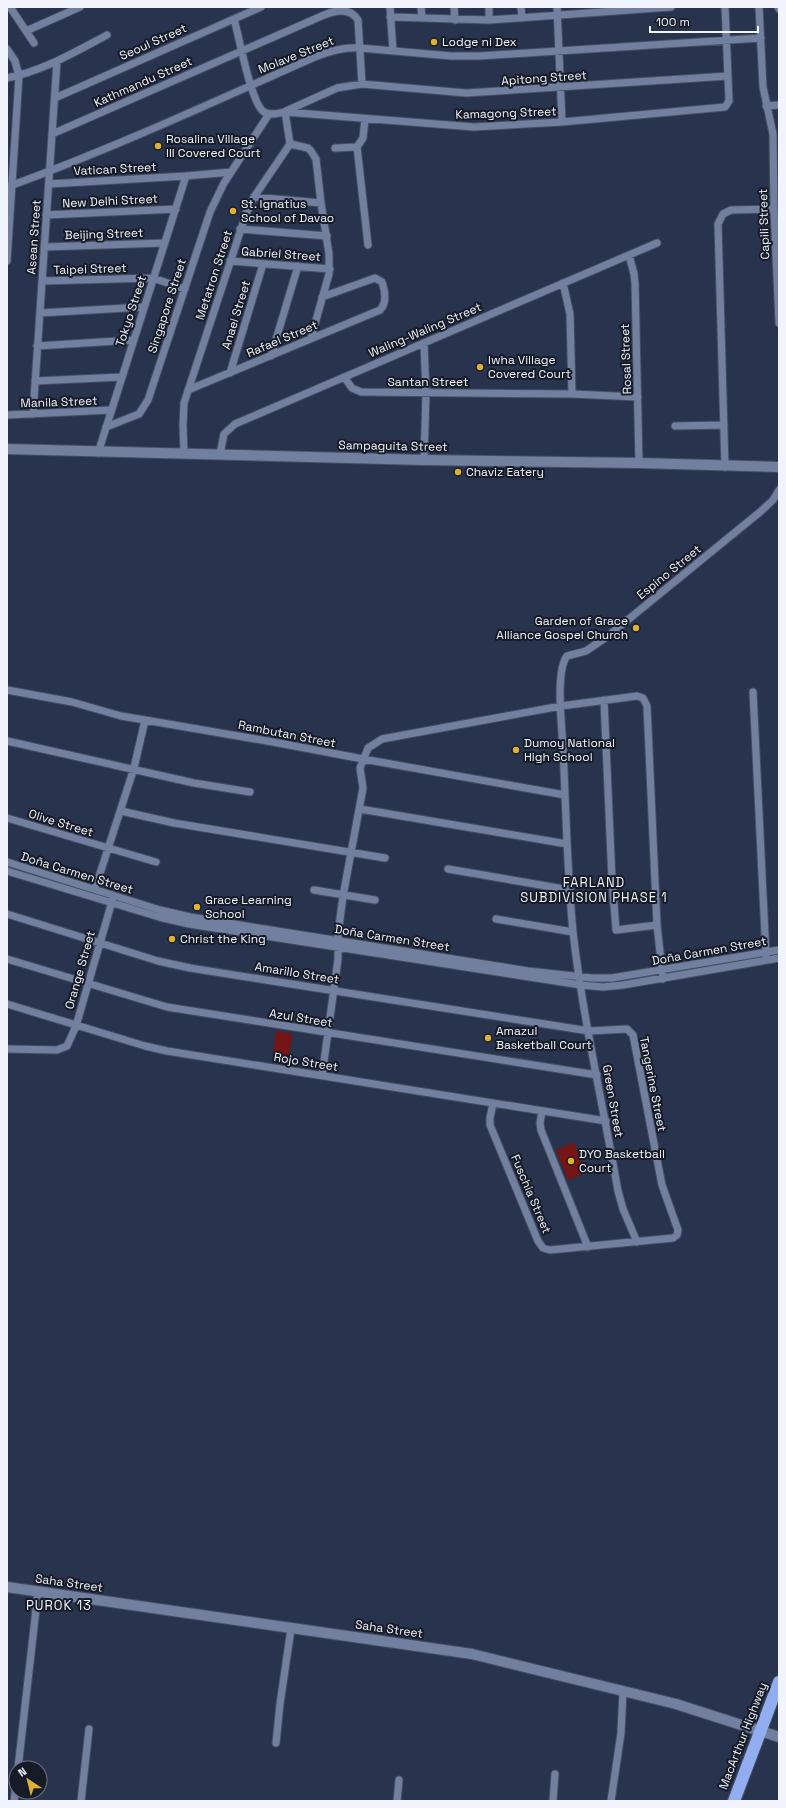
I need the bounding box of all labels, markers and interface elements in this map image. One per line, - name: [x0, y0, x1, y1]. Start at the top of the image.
- scale bar: [650, 8, 758, 34]
- text: 100 m: [656, 14, 690, 30]
- street label: Seoul Street: [117, 20, 189, 64]
- street label: Molave Street: [256, 33, 336, 77]
- place label: Lodge ni Dex: [442, 34, 517, 50]
- marker: Lodge ni Dex: [429, 37, 439, 47]
- street label: Kathmandu Street: [91, 53, 195, 111]
- street label: Apitong Street: [501, 67, 587, 89]
- street label: Kamagong Street: [455, 103, 557, 123]
- place label: Rosalina Village III Covered Court: [166, 131, 261, 161]
- marker: Rosalina Village III Covered Court: [153, 141, 163, 151]
- street label: Vatican Street: [73, 159, 157, 179]
- street label: Capili Street: [755, 188, 773, 260]
- street label: New Delhi Street: [62, 191, 158, 211]
- place label: St. Ignatius School of Davao: [241, 196, 334, 226]
- street label: Asean Street: [23, 199, 45, 275]
- marker: St. Ignatius School of Davao: [228, 206, 238, 216]
- street label: Beijing Street: [64, 225, 144, 243]
- street label: Metatron Street: [192, 228, 236, 322]
- street label: Gabriel Street: [241, 243, 321, 265]
- street label: Singapore Street: [144, 257, 190, 355]
- street label: Taipei Street: [53, 260, 127, 278]
- street label: Tokyo Street: [112, 273, 150, 349]
- street label: Anael Street: [218, 278, 254, 352]
- street label: Waling-Waling Street: [366, 299, 484, 361]
- street label: Rafael Street: [244, 317, 320, 361]
- street label: Rosal Street: [617, 323, 635, 395]
- place label: Iwha Village Covered Court: [488, 352, 571, 382]
- marker: Iwha Village Covered Court: [475, 362, 485, 372]
- street label: Santan Street: [388, 374, 468, 390]
- street label: Manila Street: [20, 393, 98, 411]
- street label: Sampaguita Street: [338, 437, 448, 455]
- place label: Chaviz Eatery: [466, 464, 544, 480]
- marker: Chaviz Eatery: [453, 467, 463, 477]
- street label: Espino Street: [634, 541, 704, 603]
- place label: Garden of Grace Alliance Gospel Church: [496, 613, 628, 643]
- marker: Garden of Grace Alliance Gospel Church: [631, 623, 641, 633]
- street label: Rambutan Street: [237, 717, 337, 751]
- place label: Dumoy National High School: [524, 735, 615, 765]
- marker: Dumoy National High School: [511, 745, 521, 755]
- street label: Olive Street: [27, 806, 95, 840]
- street label: Doña Carmen Street: [19, 848, 135, 898]
- district label: FARLAND SUBDIVISION PHASE 1: [520, 874, 668, 906]
- place label: Grace Learning School: [205, 892, 292, 922]
- marker: Grace Learning School: [192, 902, 202, 912]
- street label: Doña Carmen Street: [333, 921, 451, 955]
- street label: Orange Street: [61, 929, 99, 1011]
- place label: Christ the King: [180, 931, 266, 947]
- street label: Doña Carmen Street: [650, 933, 768, 969]
- marker: Christ the King: [167, 934, 177, 944]
- street label: Amarillo Street: [254, 958, 340, 988]
- street label: Azul Street: [268, 1005, 334, 1031]
- place label: Amazul Basketball Court: [496, 1023, 592, 1053]
- marker: Amazul Basketball Court: [483, 1033, 493, 1043]
- street label: Tangerine Street: [636, 1035, 670, 1133]
- street label: Rojo Street: [273, 1049, 339, 1075]
- street label: Green Street: [599, 1063, 627, 1139]
- place label: DYO Basketball Court: [579, 1146, 665, 1176]
- street label: Fuschia Street: [507, 1152, 555, 1236]
- marker: DYO Basketball Court: [566, 1156, 576, 1166]
- street label: Saha Street: [34, 1570, 104, 1596]
- district label: PUROK 13: [26, 1597, 92, 1614]
- street label: Saha Street: [354, 1616, 424, 1642]
- street label: MacArthur Highway: [715, 1680, 771, 1792]
- north arrow: [8, 1760, 48, 1800]
- text: N: [15, 1764, 29, 1780]

